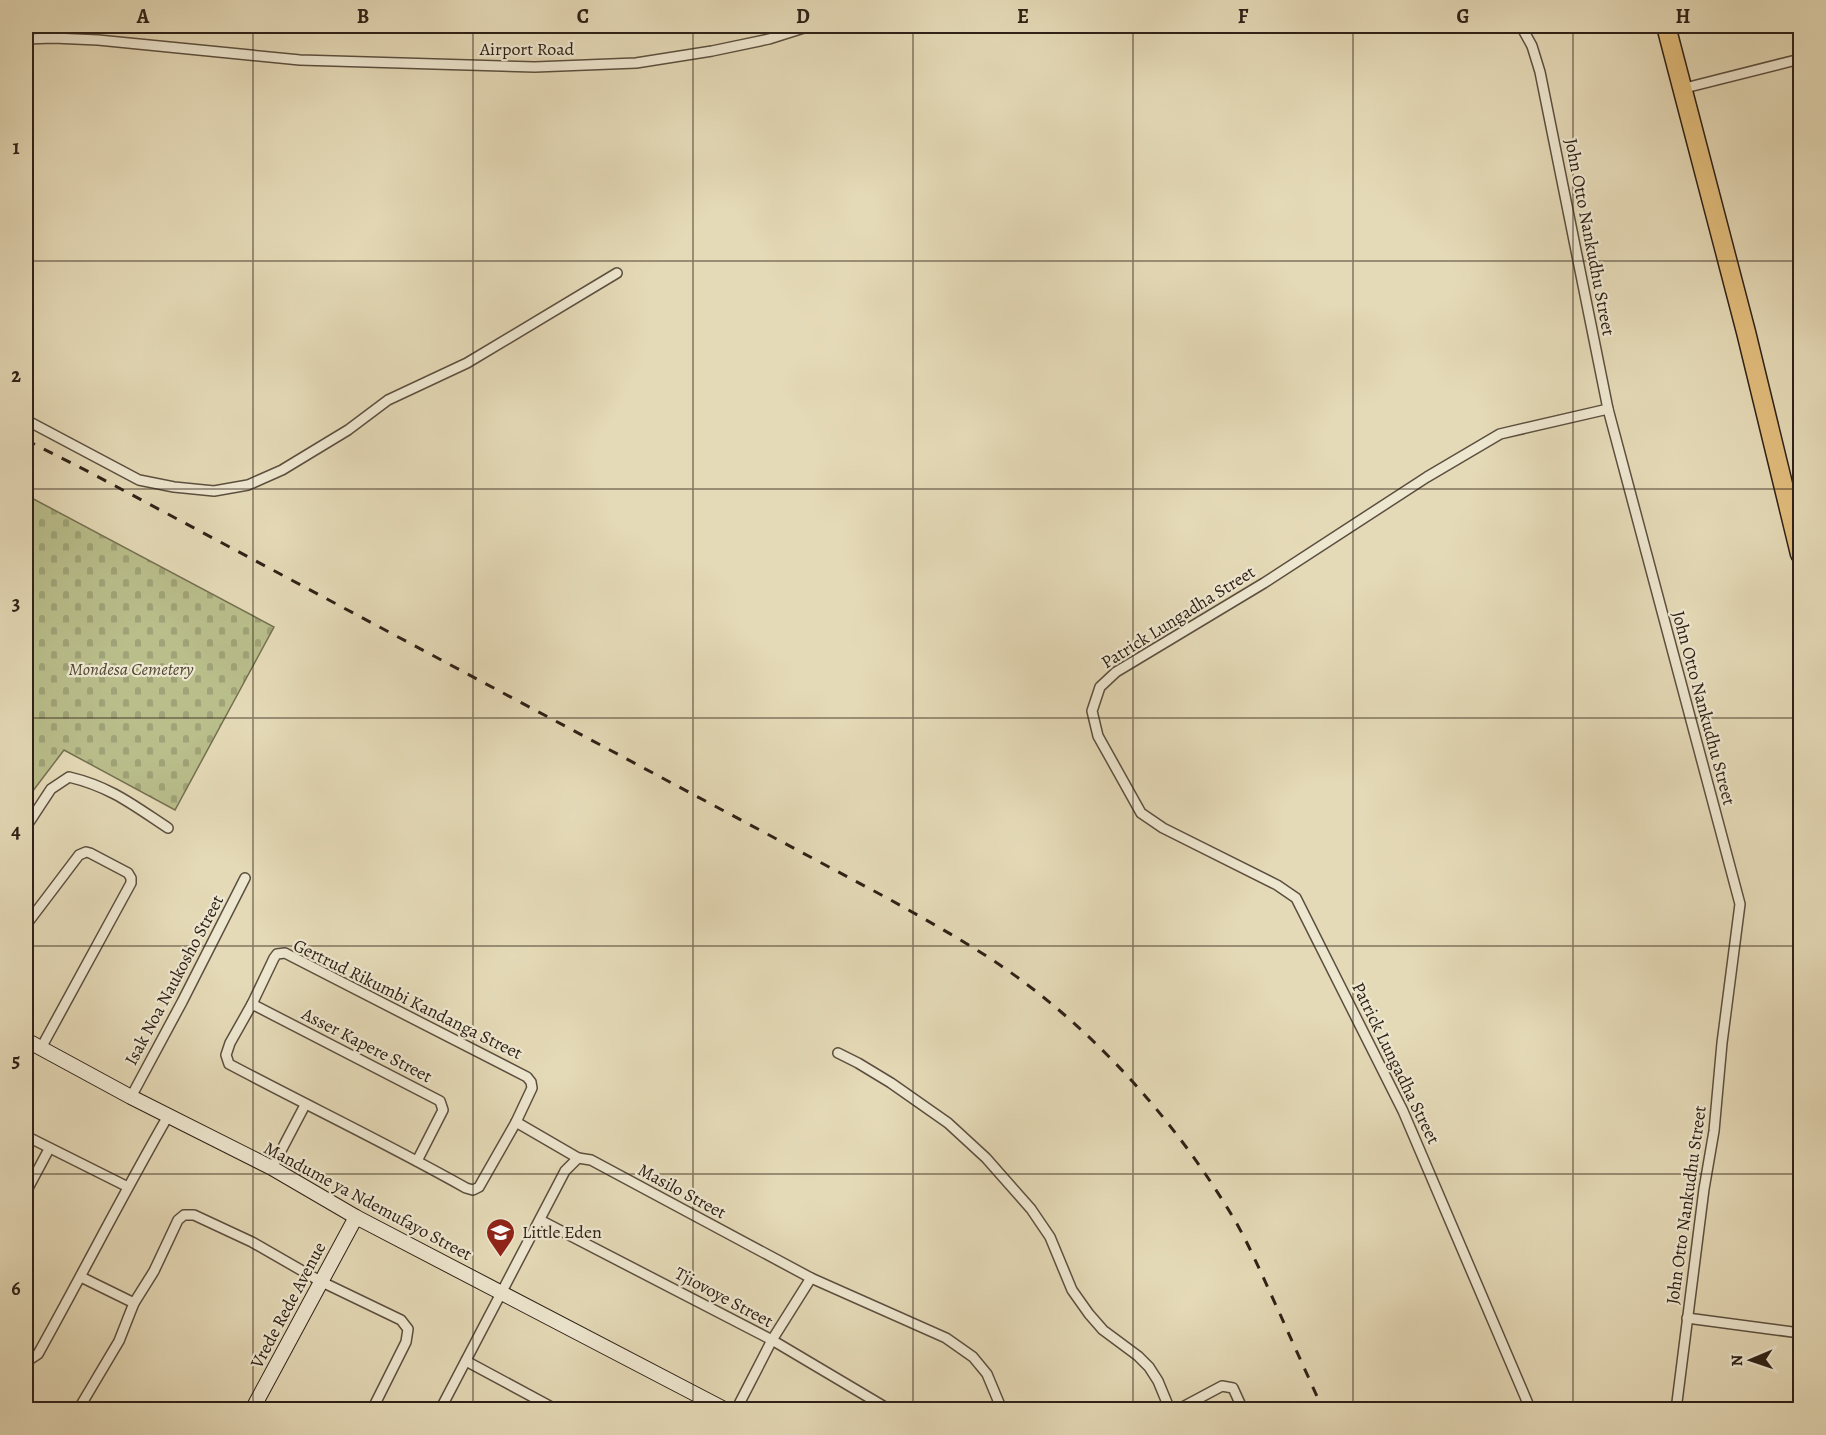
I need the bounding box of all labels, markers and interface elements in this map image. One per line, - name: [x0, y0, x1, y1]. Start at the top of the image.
- text: A: [136, 3, 150, 30]
- text: B: [357, 3, 369, 30]
- text: C: [577, 3, 589, 30]
- text: D: [796, 3, 810, 30]
- text: E: [1017, 3, 1029, 30]
- text: F: [1238, 3, 1249, 30]
- text: G: [1456, 3, 1470, 30]
- text: H: [1676, 3, 1691, 30]
- street label: Airport Road: [479, 37, 575, 61]
- text: 1: [12, 134, 20, 161]
- street label: John Otto Nankudhu Street: [1559, 136, 1621, 338]
- text: 2: [11, 362, 21, 389]
- street label: Patrick Lungadha Street: [1096, 560, 1260, 674]
- text: 3: [12, 590, 20, 617]
- street label: John Otto Nankudhu Street: [1666, 608, 1742, 808]
- park label: Mondesa Cemetery: [68, 657, 194, 681]
- text: 4: [11, 818, 21, 845]
- street label: Isak Noa Naukosho Street: [119, 891, 229, 1069]
- street label: Gertrud Rikumbi Kandanga Street: [289, 933, 527, 1065]
- street label: Patrick Lungadha Street: [1346, 978, 1446, 1148]
- street label: Asser Kapere Street: [297, 1001, 436, 1088]
- text: 5: [12, 1047, 20, 1074]
- street label: John Otto Nankudhu Street: [1660, 1104, 1712, 1306]
- street label: Mandume ya Ndemufayo Street: [260, 1136, 476, 1266]
- street label: Masilo Street: [634, 1158, 730, 1224]
- school or university icon: Little Eden: [485, 1216, 517, 1258]
- place label: Little Eden: [522, 1220, 602, 1244]
- street label: Vrede Rede Avenue: [244, 1238, 331, 1373]
- street label: Tjiovoye Street: [671, 1261, 777, 1333]
- text: 6: [11, 1275, 21, 1302]
- north arrow: [1721, 1330, 1781, 1390]
- text: N: [1726, 1354, 1748, 1367]

